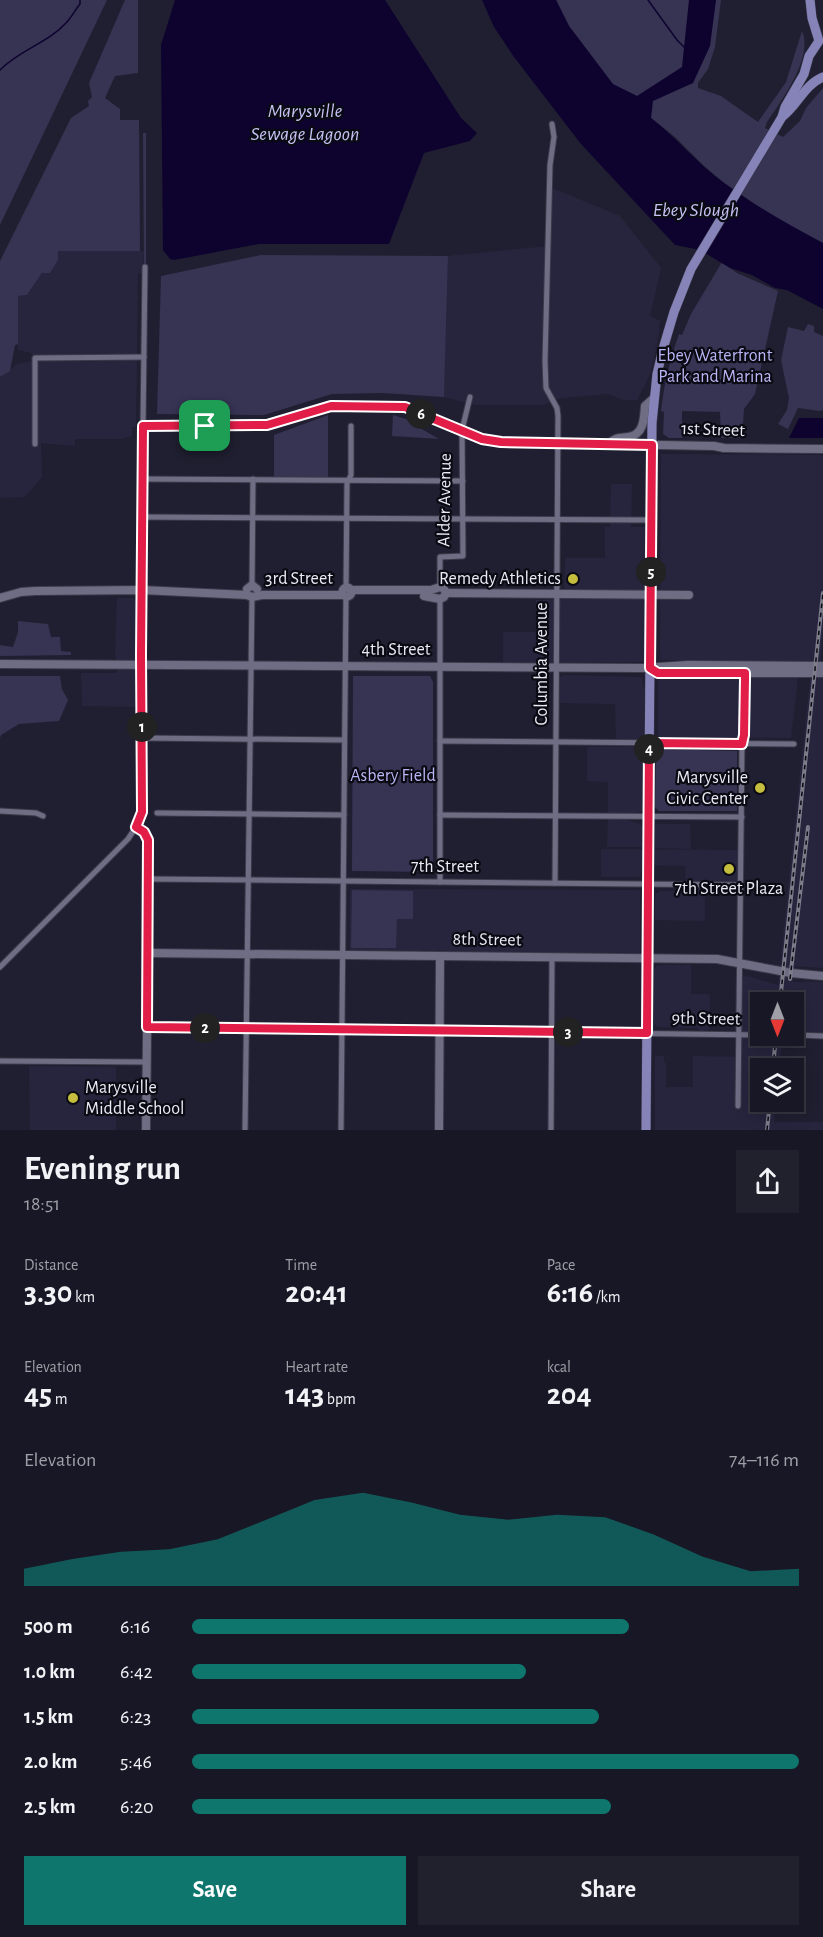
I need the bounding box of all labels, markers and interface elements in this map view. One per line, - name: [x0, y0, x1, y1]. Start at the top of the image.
- water label: Marysville Sewage Lagoon: [251, 101, 359, 144]
- water label: Ebey Slough: [653, 200, 739, 220]
- park label: Ebey Waterfront Park and Marina: [658, 347, 773, 386]
- pin: 6: [406, 399, 436, 429]
- pin: [179, 400, 230, 451]
- text: 6: [417, 406, 425, 422]
- icon: arrive: [188, 409, 221, 442]
- street label: 1st Street: [681, 420, 746, 440]
- street label: Alder Avenue: [435, 453, 455, 547]
- pin: 5: [636, 557, 666, 587]
- text: 5: [648, 564, 654, 580]
- street label: 3rd Street: [265, 570, 333, 588]
- place label: Remedy Athletics: [439, 570, 561, 588]
- marker: Remedy Athletics: [566, 572, 580, 586]
- street label: Columbia Avenue: [533, 602, 551, 726]
- street label: 4th Street: [361, 641, 431, 659]
- pin: 1: [127, 712, 157, 742]
- text: 1: [139, 719, 145, 735]
- pin: 4: [634, 734, 664, 764]
- text: 4: [645, 741, 653, 757]
- park label: Asbery Field: [350, 767, 436, 785]
- place label: Marysville Civic Center: [666, 769, 748, 808]
- marker: Marysville Civic Center: [753, 781, 767, 795]
- street label: 7th Street: [411, 858, 479, 876]
- marker: 7th Street Plaza: [722, 862, 736, 876]
- place label: 7th Street Plaza: [675, 880, 783, 898]
- street label: 8th Street: [452, 930, 522, 950]
- north arrow: [750, 992, 804, 1046]
- map controls: [750, 992, 804, 1112]
- street label: 9th Street: [671, 1009, 741, 1029]
- pin: 2: [190, 1013, 220, 1043]
- pin: 3: [553, 1017, 583, 1047]
- text: 2: [201, 1020, 209, 1036]
- text: 3: [565, 1024, 571, 1040]
- button: layers: [750, 1058, 804, 1112]
- place label: Marysville Middle School: [85, 1079, 184, 1118]
- marker: Marysville Middle School: [66, 1091, 80, 1105]
- button: share: [736, 1150, 799, 1213]
- text: Evening run: [24, 1153, 181, 1186]
- text: 18:51: [24, 1194, 60, 1214]
- text: Distance: [24, 1257, 78, 1273]
- text: Time: [285, 1257, 317, 1273]
- text: Pace: [547, 1257, 575, 1273]
- text: 3.30: [24, 1278, 72, 1308]
- text: 20:41: [285, 1278, 348, 1308]
- text: 6:16: [547, 1278, 593, 1308]
- text: km: [72, 1289, 95, 1305]
- text: /km: [593, 1289, 621, 1305]
- text: Elevation: [24, 1359, 82, 1375]
- text: Heart rate: [285, 1359, 348, 1375]
- text: kcal: [547, 1359, 571, 1375]
- text: 45: [24, 1380, 52, 1410]
- text: 143: [285, 1380, 324, 1410]
- text: 204: [547, 1380, 592, 1410]
- text: m: [52, 1391, 68, 1407]
- text: bpm: [324, 1391, 356, 1407]
- text: Elevation: [24, 1450, 96, 1470]
- text: 74–116 m: [729, 1450, 799, 1470]
- text: 500 m: [24, 1617, 73, 1637]
- text: 6:16: [120, 1617, 150, 1637]
- text: 1.0 km: [24, 1662, 75, 1682]
- text: 6:42: [120, 1662, 153, 1682]
- text: 1.5 km: [24, 1707, 73, 1727]
- text: 6:23: [120, 1707, 151, 1727]
- text: 2.0 km: [24, 1752, 77, 1772]
- text: 5:46: [120, 1752, 152, 1772]
- text: 2.5 km: [24, 1797, 76, 1817]
- text: 6:20: [120, 1797, 154, 1817]
- button: Save: [24, 1856, 406, 1925]
- button: Share: [418, 1856, 799, 1925]

